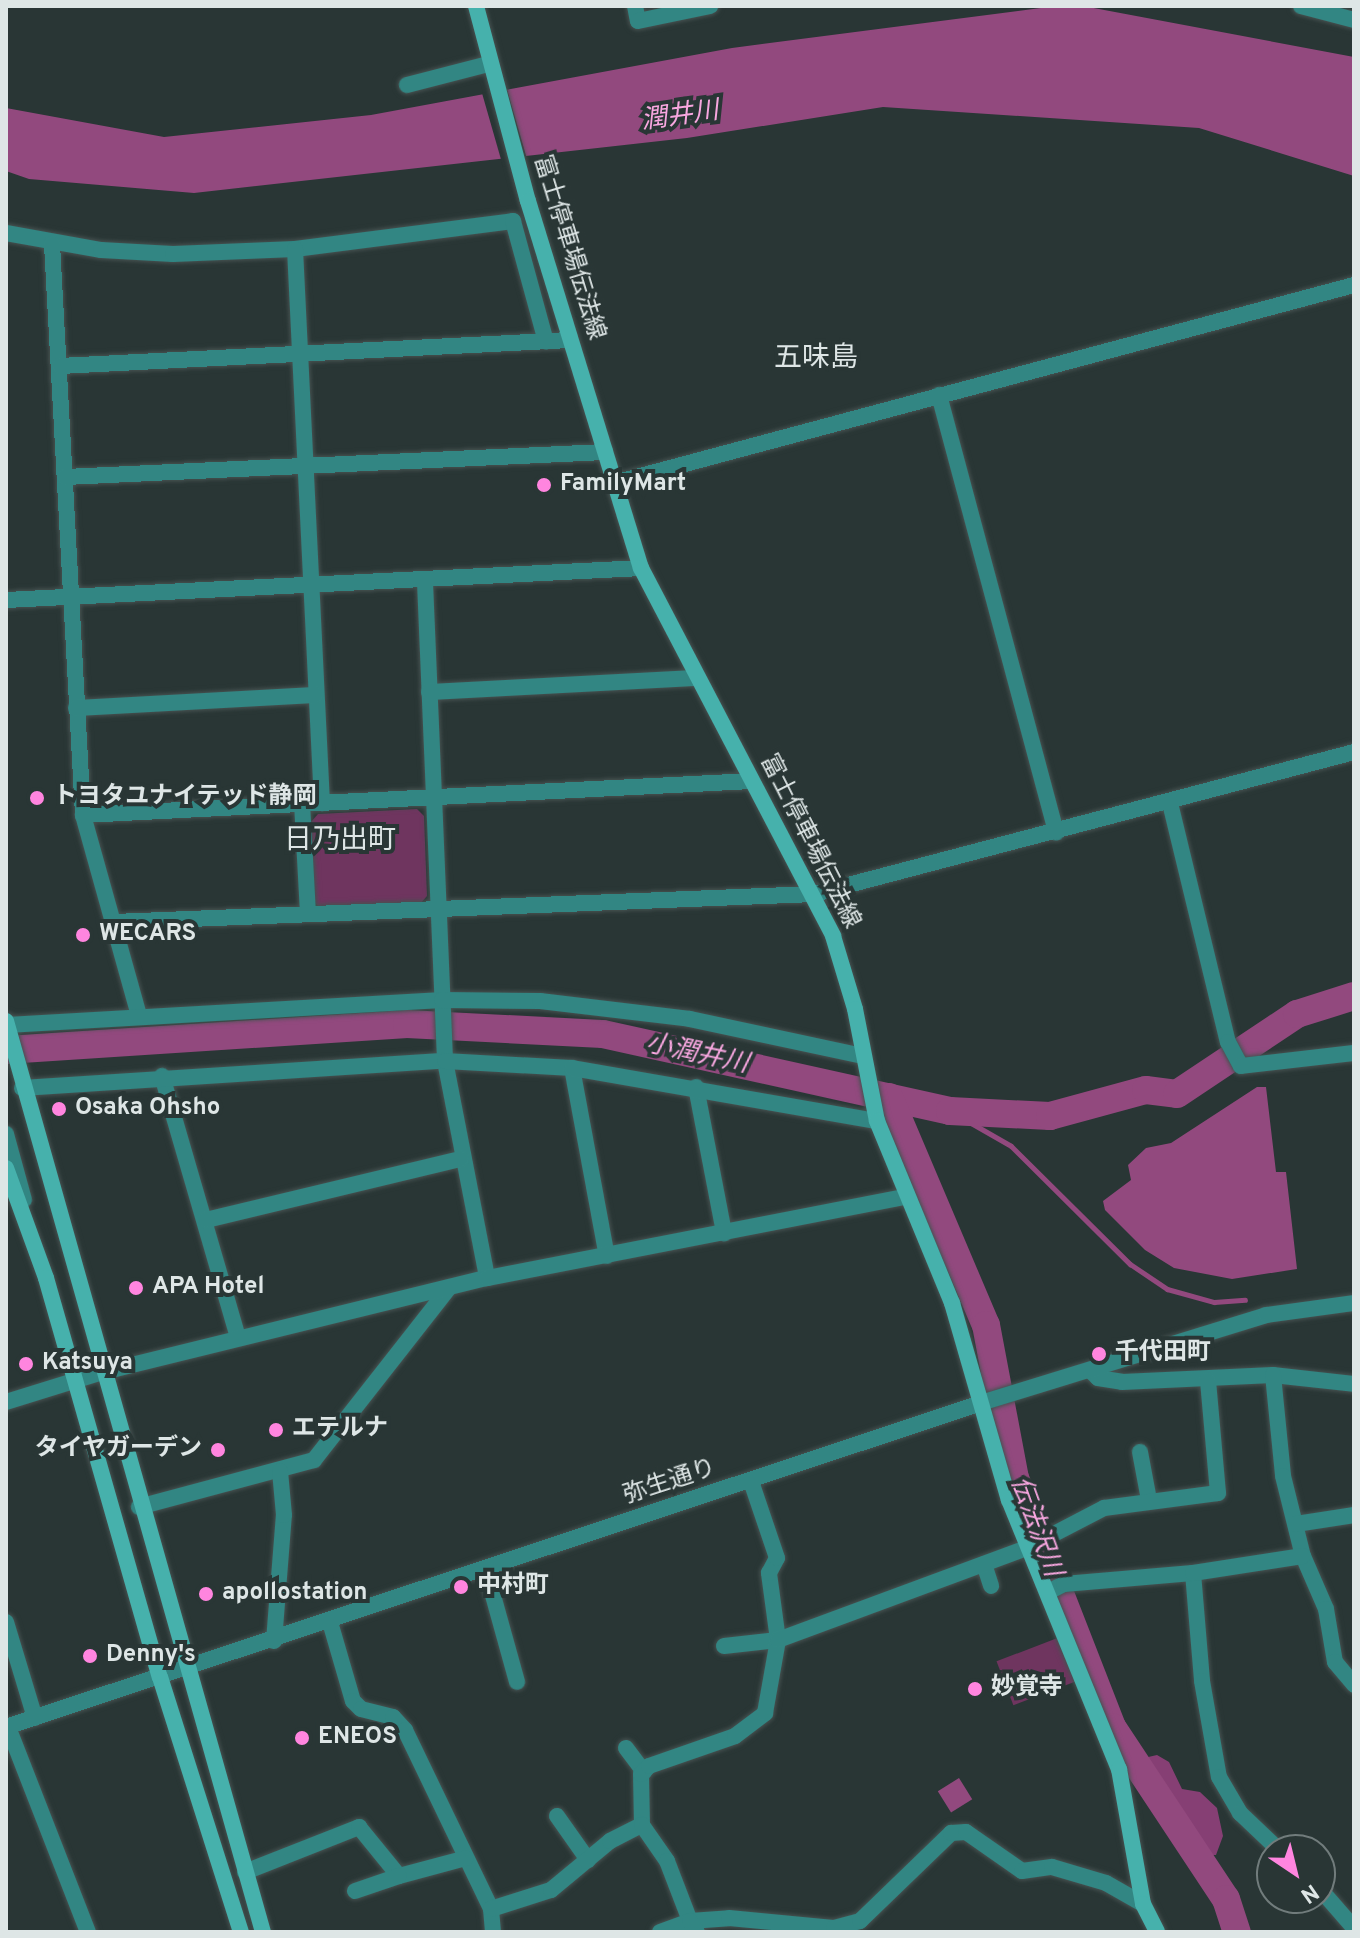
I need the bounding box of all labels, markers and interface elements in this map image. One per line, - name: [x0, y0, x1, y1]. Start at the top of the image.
- water label: 潤井川: [639, 96, 721, 138]
- street label: 富士停車場伝法線: [526, 152, 610, 344]
- district label: 五味島: [774, 342, 858, 376]
- place label: FamilyMart: [560, 471, 686, 499]
- marker: FamilyMart: [535, 476, 553, 494]
- street label: 富士停車場伝法線: [753, 750, 865, 934]
- place label: トヨタユナイテッド静岡: [53, 784, 317, 812]
- marker: トヨタユナイテッド静岡: [28, 789, 46, 807]
- district label: 日乃出町: [284, 824, 396, 858]
- place label: WECARS: [99, 921, 196, 949]
- marker: WECARS: [74, 926, 92, 944]
- water label: 小潤井川: [643, 1029, 751, 1081]
- place label: Osaka Ohsho: [75, 1095, 220, 1123]
- marker: Osaka Ohsho: [50, 1100, 68, 1118]
- place label: APA Hotel: [152, 1274, 265, 1302]
- marker: APA Hotel: [127, 1279, 145, 1297]
- place label: 千代田町: [1115, 1340, 1211, 1368]
- marker: 千代田町: [1090, 1345, 1108, 1363]
- place label: Katsuya: [42, 1350, 133, 1378]
- marker: Katsuya: [17, 1355, 35, 1373]
- place label: エテルナ: [292, 1416, 388, 1444]
- marker: エテルナ: [267, 1421, 285, 1439]
- place label: タイヤガーデン: [34, 1436, 202, 1464]
- marker: タイヤガーデン: [209, 1441, 227, 1459]
- street label: 弥生通り: [620, 1454, 720, 1512]
- water label: 伝法沢川: [1003, 1473, 1067, 1581]
- place label: 中村町: [477, 1573, 549, 1601]
- marker: 中村町: [452, 1578, 470, 1596]
- place label: apollostation: [222, 1580, 368, 1608]
- marker: apollostation: [197, 1585, 215, 1603]
- place label: Denny's: [106, 1642, 196, 1670]
- marker: Denny's: [81, 1647, 99, 1665]
- place label: 妙覚寺: [991, 1675, 1063, 1703]
- marker: 妙覚寺: [966, 1680, 984, 1698]
- place label: ENEOS: [318, 1724, 397, 1752]
- marker: ENEOS: [293, 1729, 311, 1747]
- north arrow: [1256, 1834, 1336, 1914]
- text: N: [1295, 1877, 1323, 1908]

